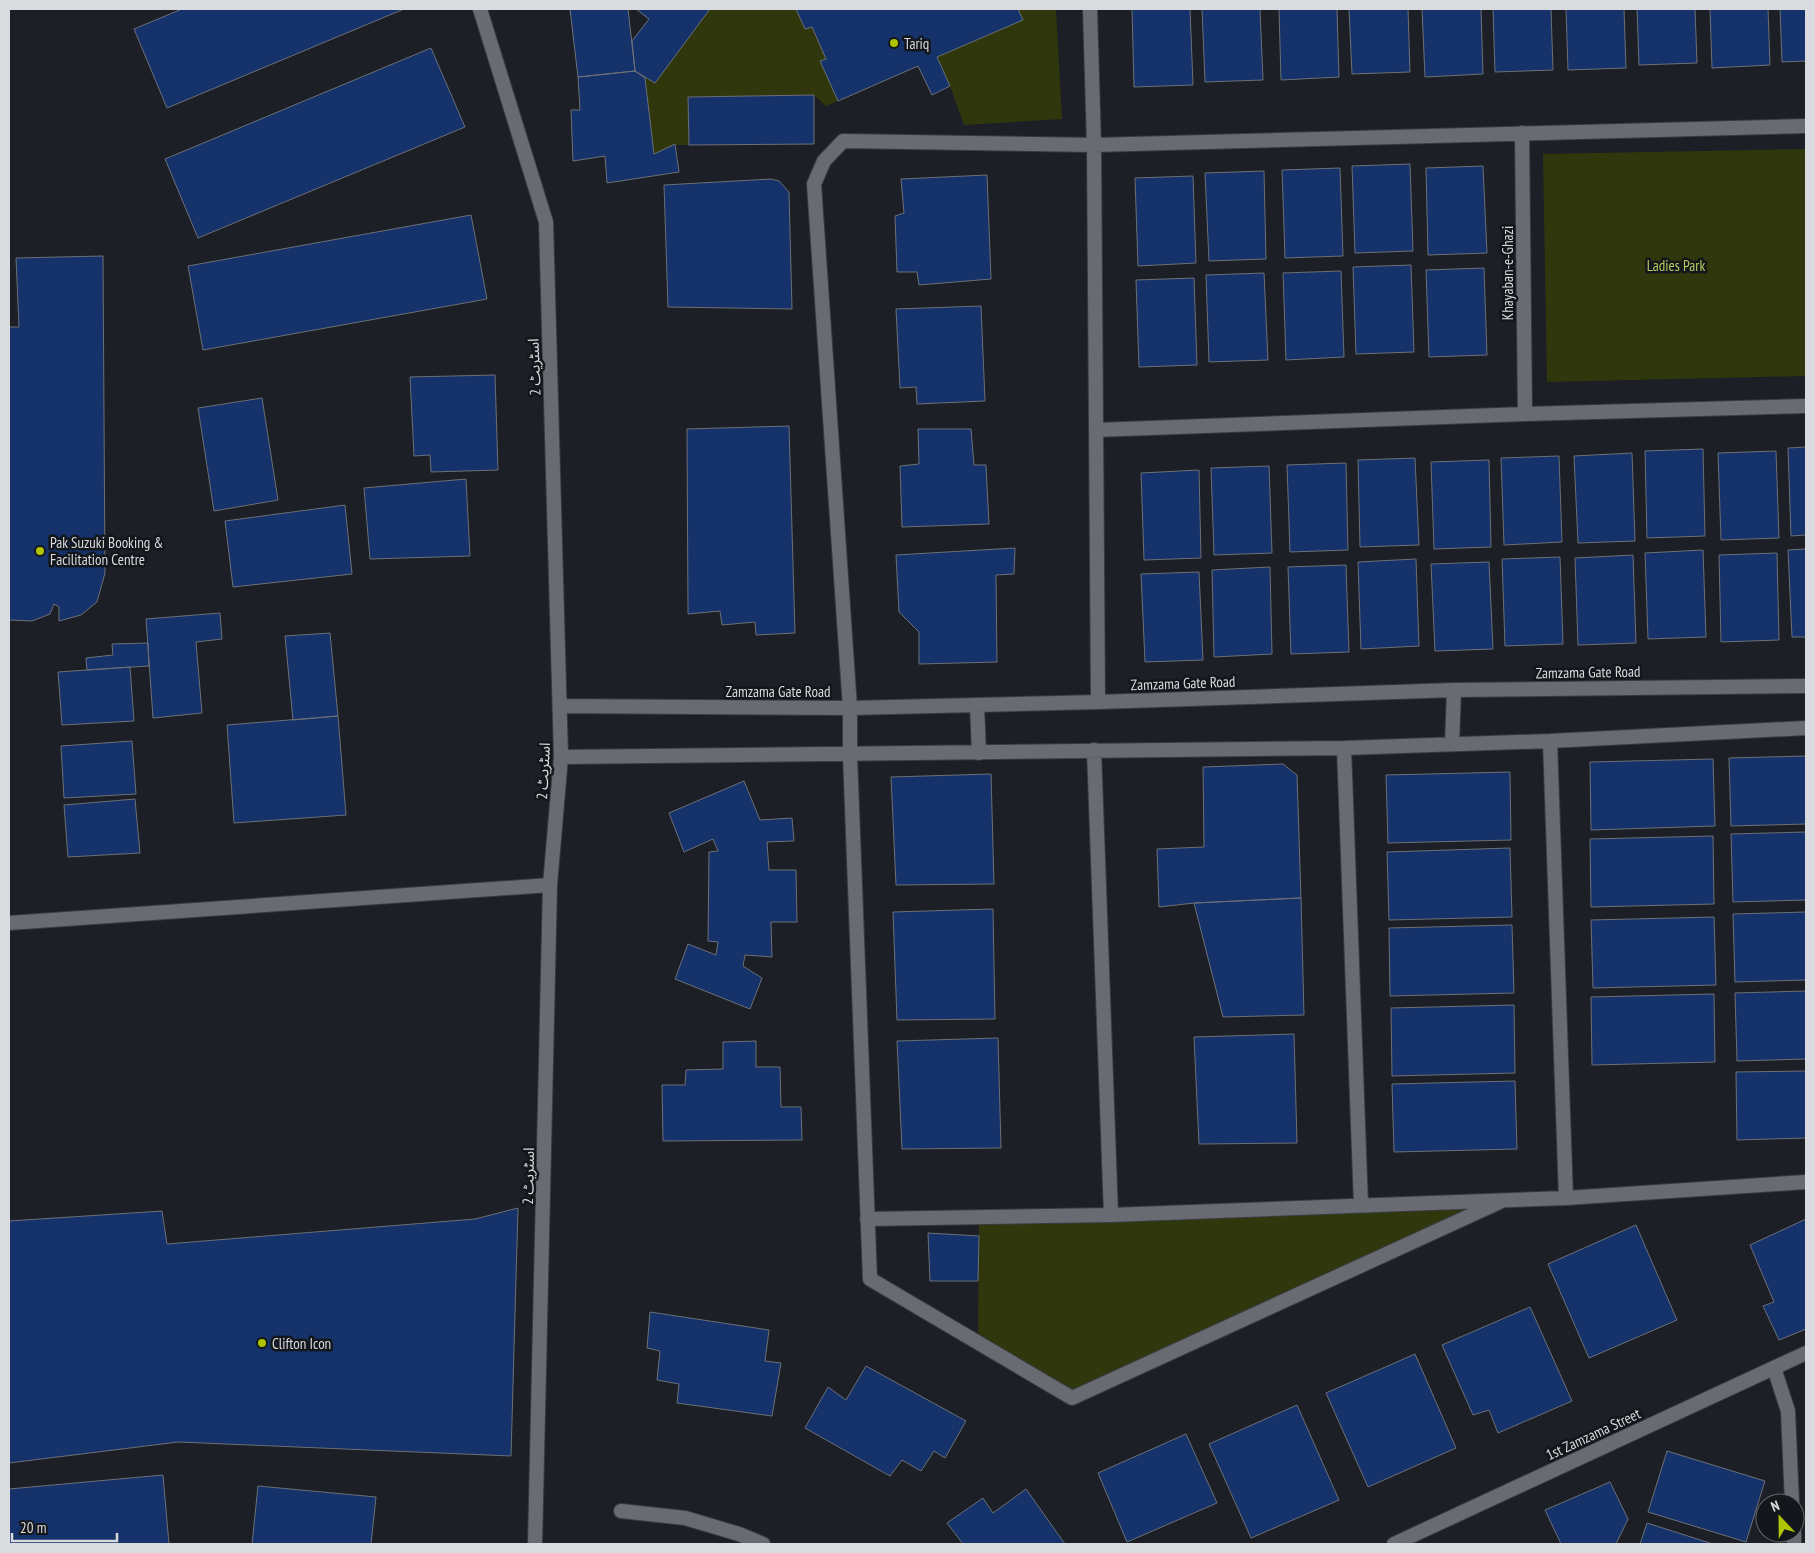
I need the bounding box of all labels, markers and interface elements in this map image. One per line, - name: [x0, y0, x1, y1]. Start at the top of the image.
- place label: Tariq: [904, 34, 929, 53]
- marker: Tariq: [888, 37, 900, 49]
- street label: Khayaban-e-Ghazi: [1498, 226, 1517, 320]
- park label: Ladies Park: [1647, 256, 1705, 275]
- street label: اسٹریٹ 2: [524, 338, 544, 396]
- place label: Pak Suzuki Booking & Facilitation Centre: [50, 533, 163, 569]
- marker: Pak Suzuki Booking & Facilitation Centre: [34, 545, 46, 557]
- street label: Zamzama Gate Road: [1535, 662, 1641, 682]
- street label: Zamzama Gate Road: [1130, 672, 1236, 694]
- street label: Zamzama Gate Road: [726, 682, 830, 701]
- street label: اسٹریٹ 2: [532, 742, 554, 800]
- street label: اسٹریٹ 2: [518, 1147, 538, 1205]
- place label: Clifton Icon: [272, 1334, 331, 1353]
- marker: Clifton Icon: [256, 1337, 268, 1349]
- street label: 1st Zamzama Street: [1543, 1404, 1643, 1464]
- north arrow: [1755, 1493, 1805, 1543]
- text: N: [1768, 1496, 1782, 1516]
- scale bar: [12, 1510, 118, 1542]
- text: 20 m: [20, 1518, 46, 1537]

